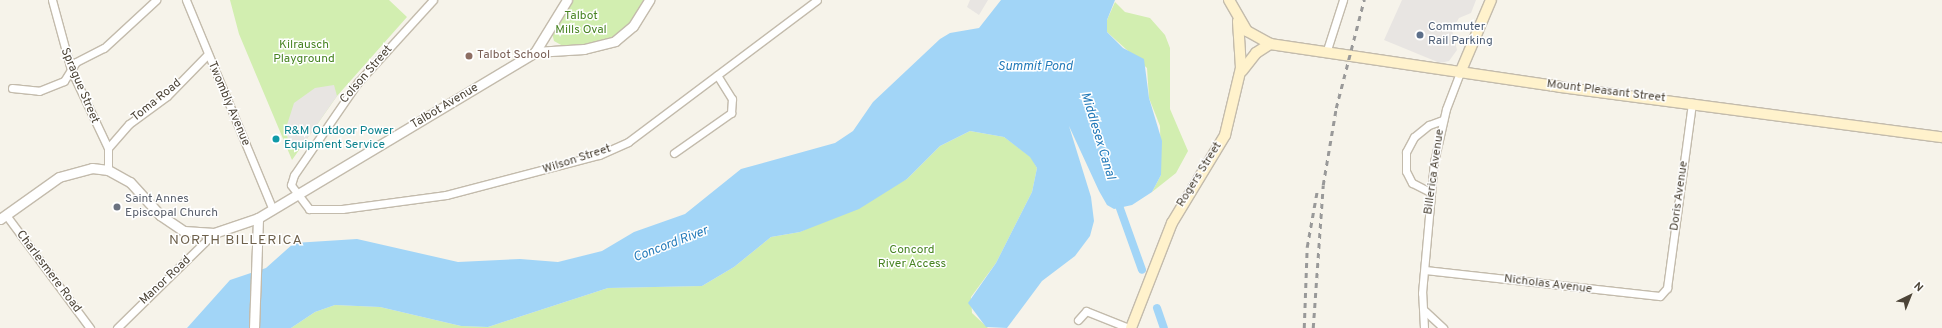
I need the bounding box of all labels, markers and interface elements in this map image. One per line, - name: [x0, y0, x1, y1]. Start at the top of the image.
- park label: Talbot Mills Oval: [555, 10, 607, 38]
- place label: Commuter Rail Parking: [1428, 21, 1493, 49]
- marker: Commuter Rail Parking: [1415, 30, 1425, 40]
- park label: Kilrausch Playground: [273, 39, 335, 67]
- street label: Colson Street: [338, 43, 396, 107]
- street label: Sprague Street: [57, 46, 101, 126]
- place label: Talbot School: [477, 49, 550, 63]
- marker: Talbot School: [464, 51, 474, 61]
- street label: Twombly Avenue: [204, 59, 252, 149]
- water label: Summit Pond: [997, 59, 1073, 75]
- street label: Toma Road: [129, 77, 185, 125]
- street label: Mount Pleasant Street: [1546, 78, 1666, 106]
- street label: Talbot Avenue: [408, 81, 482, 133]
- water label: Middlesex Canal: [1076, 90, 1118, 182]
- place label: R&M Outdoor Power Equipment Service: [284, 125, 394, 153]
- street label: Billerica Avenue: [1422, 128, 1448, 216]
- marker: R&M Outdoor Power Equipment Service: [271, 134, 281, 144]
- street label: Rogers Street: [1174, 140, 1226, 210]
- street label: Wilson Street: [541, 142, 613, 178]
- street label: Doris Avenue: [1668, 160, 1692, 232]
- place label: Saint Annes Episcopal Church: [125, 193, 218, 221]
- marker: Saint Annes Episcopal Church: [112, 202, 122, 212]
- water label: Concord River: [631, 224, 711, 266]
- street label: Charlesmere Road: [12, 228, 84, 316]
- district label: NORTH BILLERICA: [169, 233, 303, 249]
- park label: Concord River Access: [878, 244, 946, 272]
- street label: Manor Road: [137, 254, 195, 308]
- street label: Nicholas Avenue: [1503, 272, 1593, 298]
- north arrow: [1890, 276, 1930, 316]
- text: N: [1911, 279, 1926, 295]

